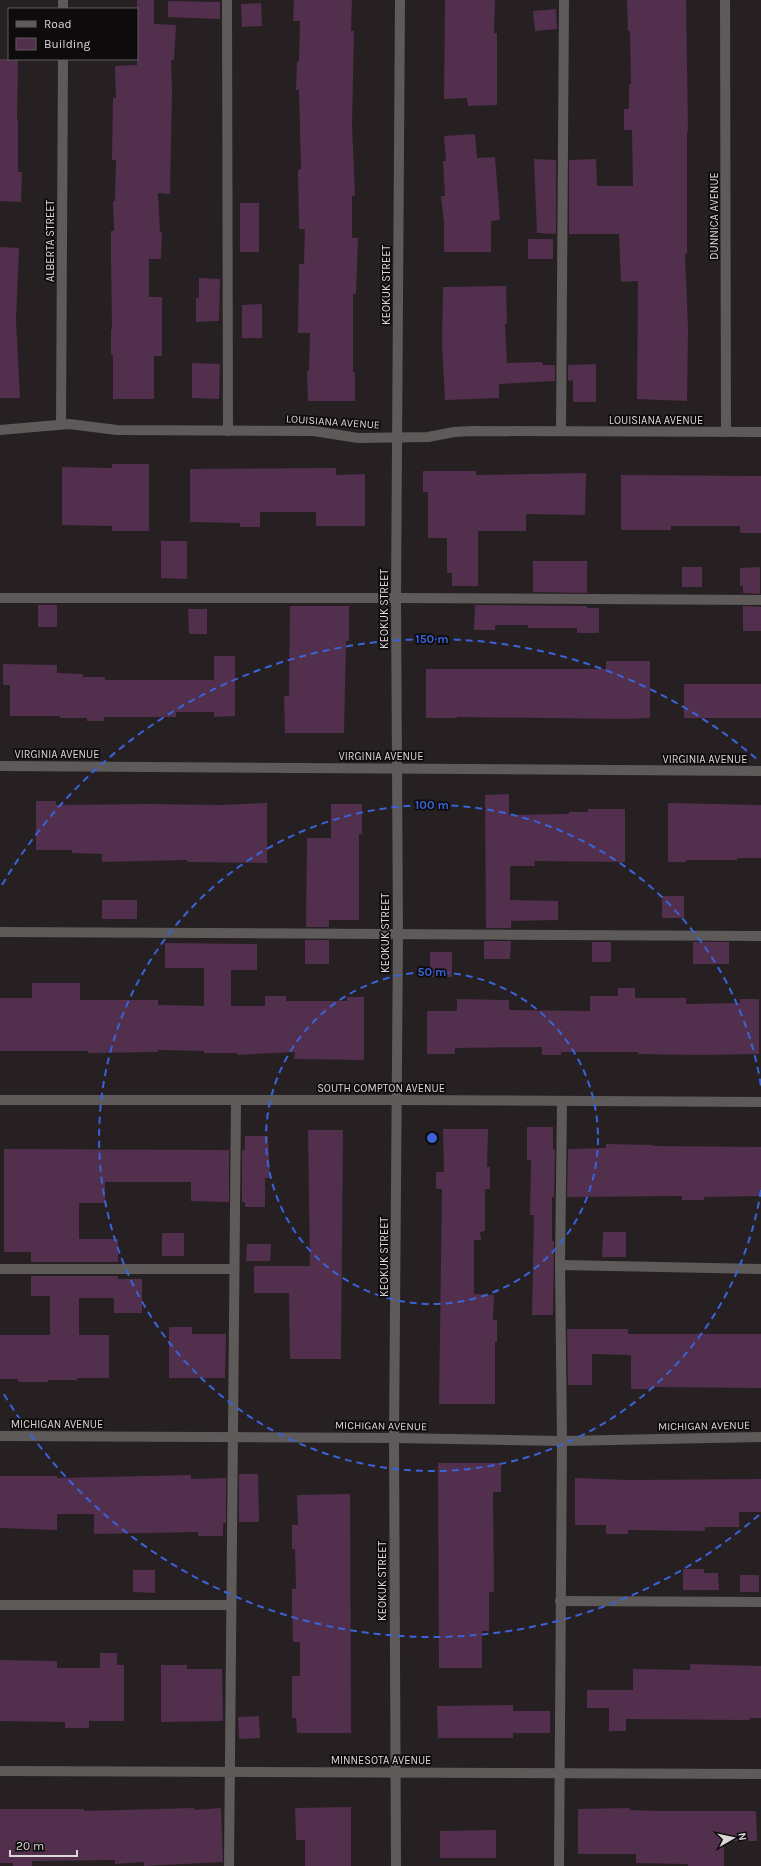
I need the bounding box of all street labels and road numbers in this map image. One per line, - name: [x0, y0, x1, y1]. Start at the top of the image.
- street label: DUNNICA AVENUE: [708, 172, 721, 260]
- street label: ALBERTA STREET: [44, 200, 57, 282]
- street label: KEOKUK STREET: [380, 245, 393, 325]
- street label: LOUISIANA AVENUE: [286, 412, 380, 432]
- street label: LOUISIANA AVENUE: [609, 414, 703, 427]
- street label: KEOKUK STREET: [378, 569, 391, 649]
- street label: VIRGINIA AVENUE: [15, 748, 99, 761]
- street label: VIRGINIA AVENUE: [339, 750, 423, 763]
- street label: VIRGINIA AVENUE: [663, 753, 747, 766]
- street label: KEOKUK STREET: [379, 893, 392, 973]
- street label: SOUTH COMPTON AVENUE: [317, 1082, 445, 1095]
- street label: KEOKUK STREET: [378, 1217, 391, 1297]
- street label: MICHIGAN AVENUE: [11, 1418, 103, 1431]
- street label: MICHIGAN AVENUE: [335, 1419, 427, 1433]
- street label: MICHIGAN AVENUE: [658, 1419, 750, 1433]
- street label: KEOKUK STREET: [376, 1541, 389, 1621]
- street label: MINNESOTA AVENUE: [331, 1754, 431, 1767]

